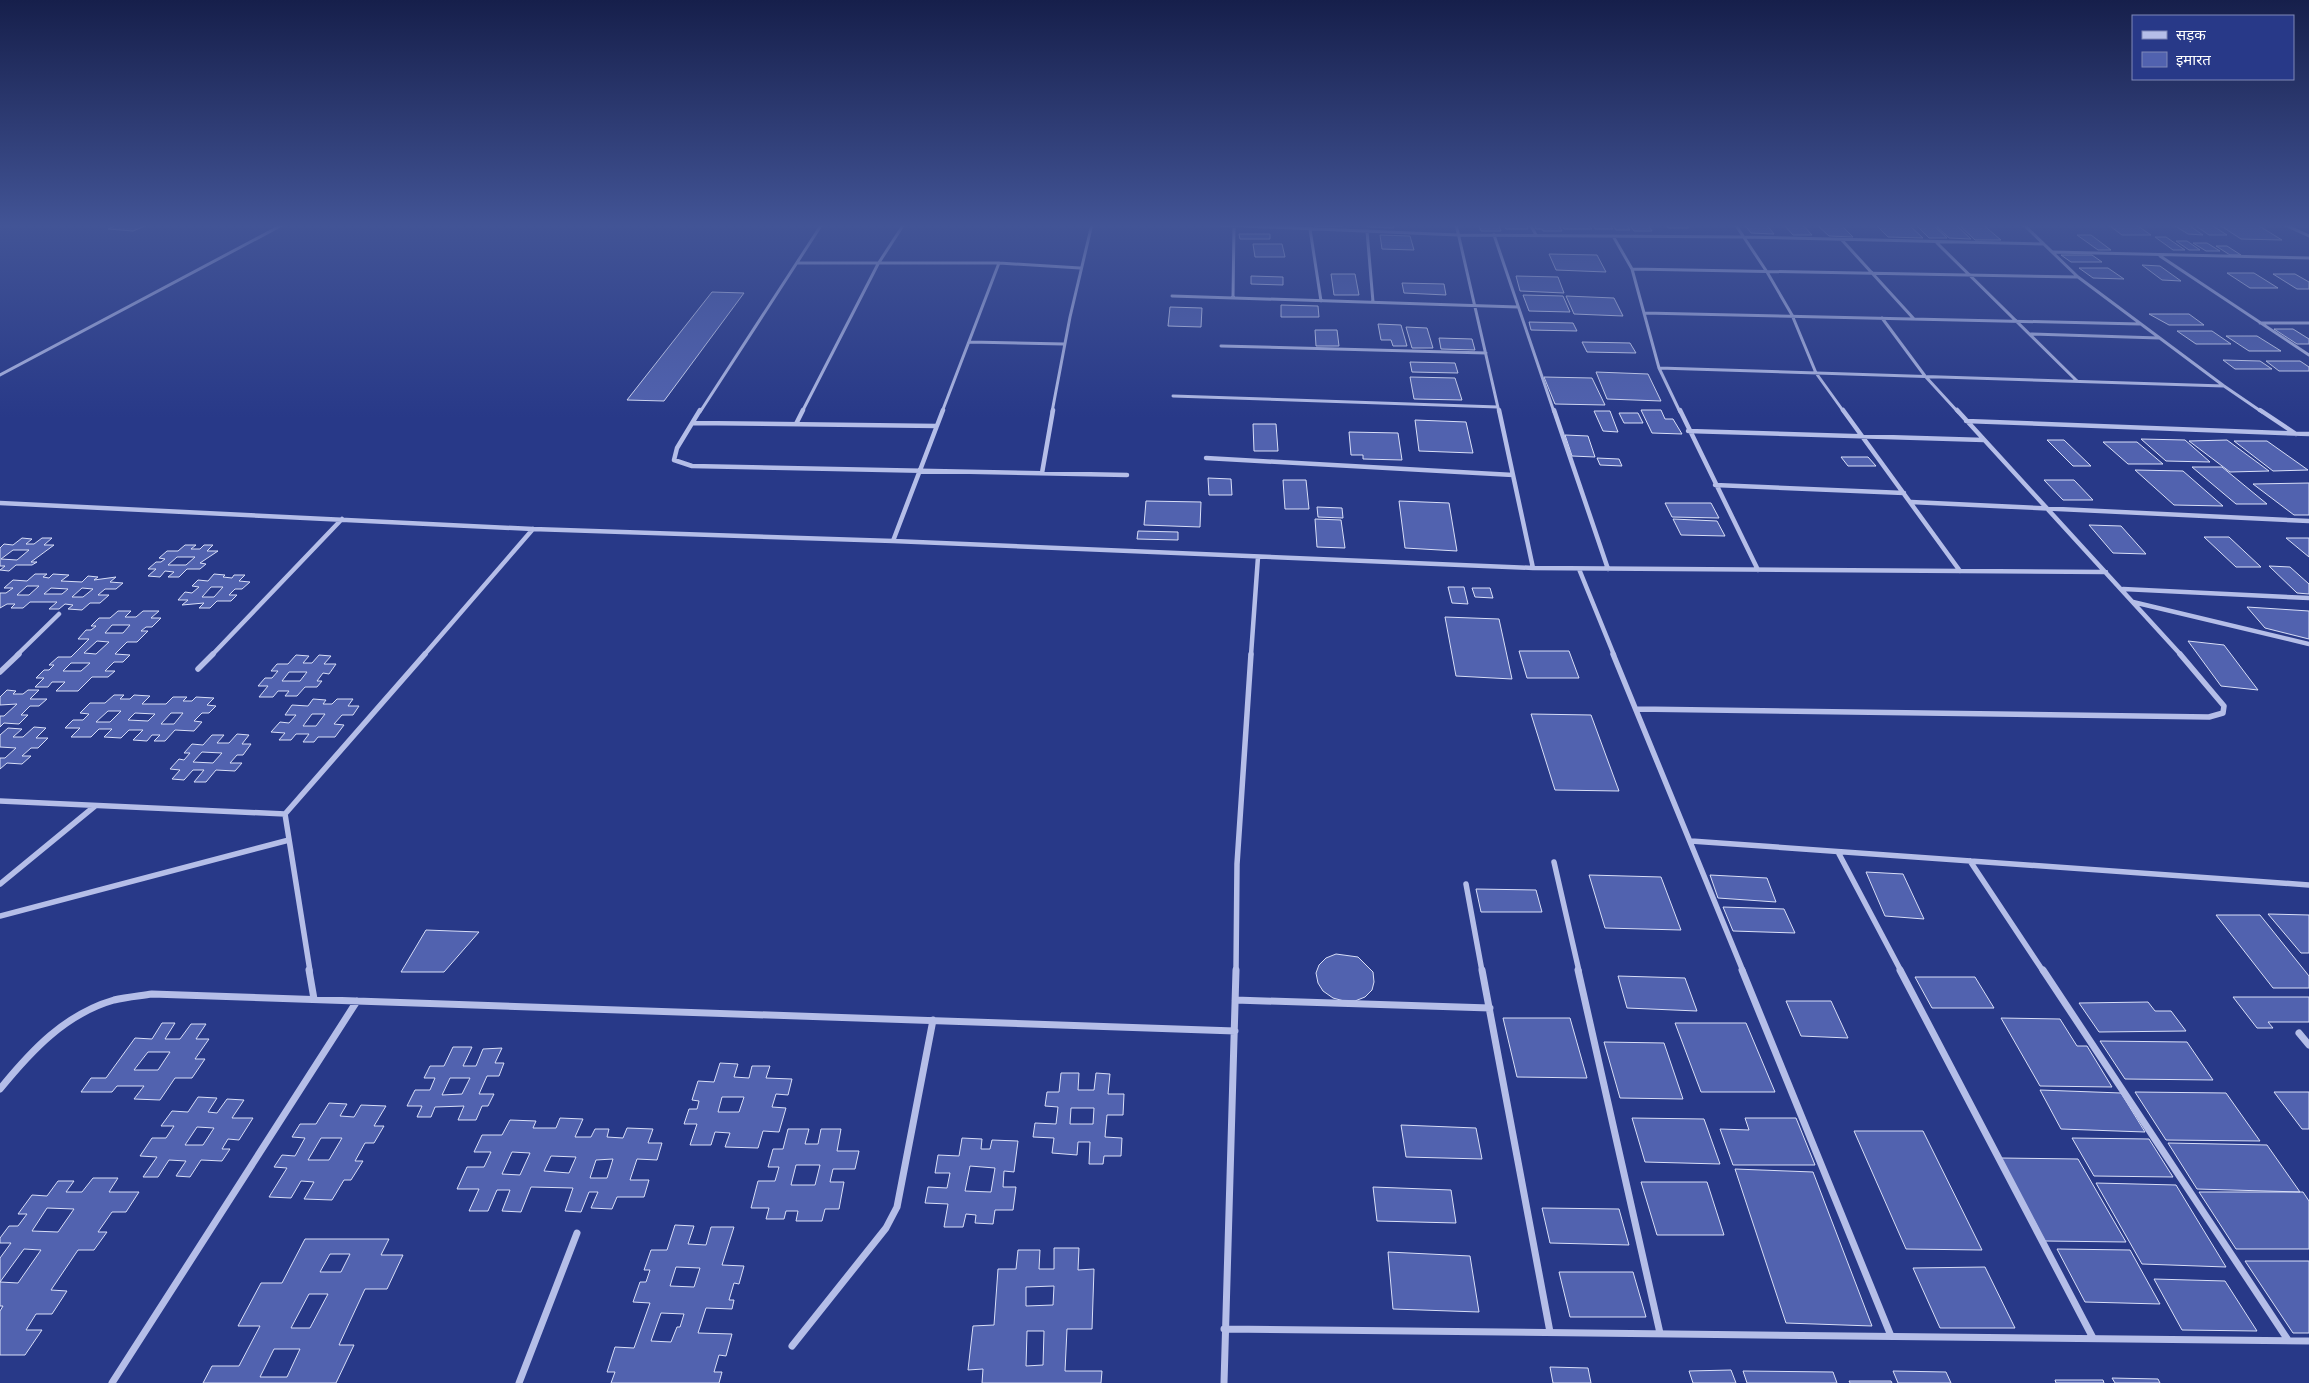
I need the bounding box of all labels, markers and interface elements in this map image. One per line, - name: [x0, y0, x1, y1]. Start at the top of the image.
- legend: [2132, 15, 2294, 80]
- text: सड़क: [2176, 25, 2206, 44]
- text: इमारत: [2176, 50, 2211, 69]

